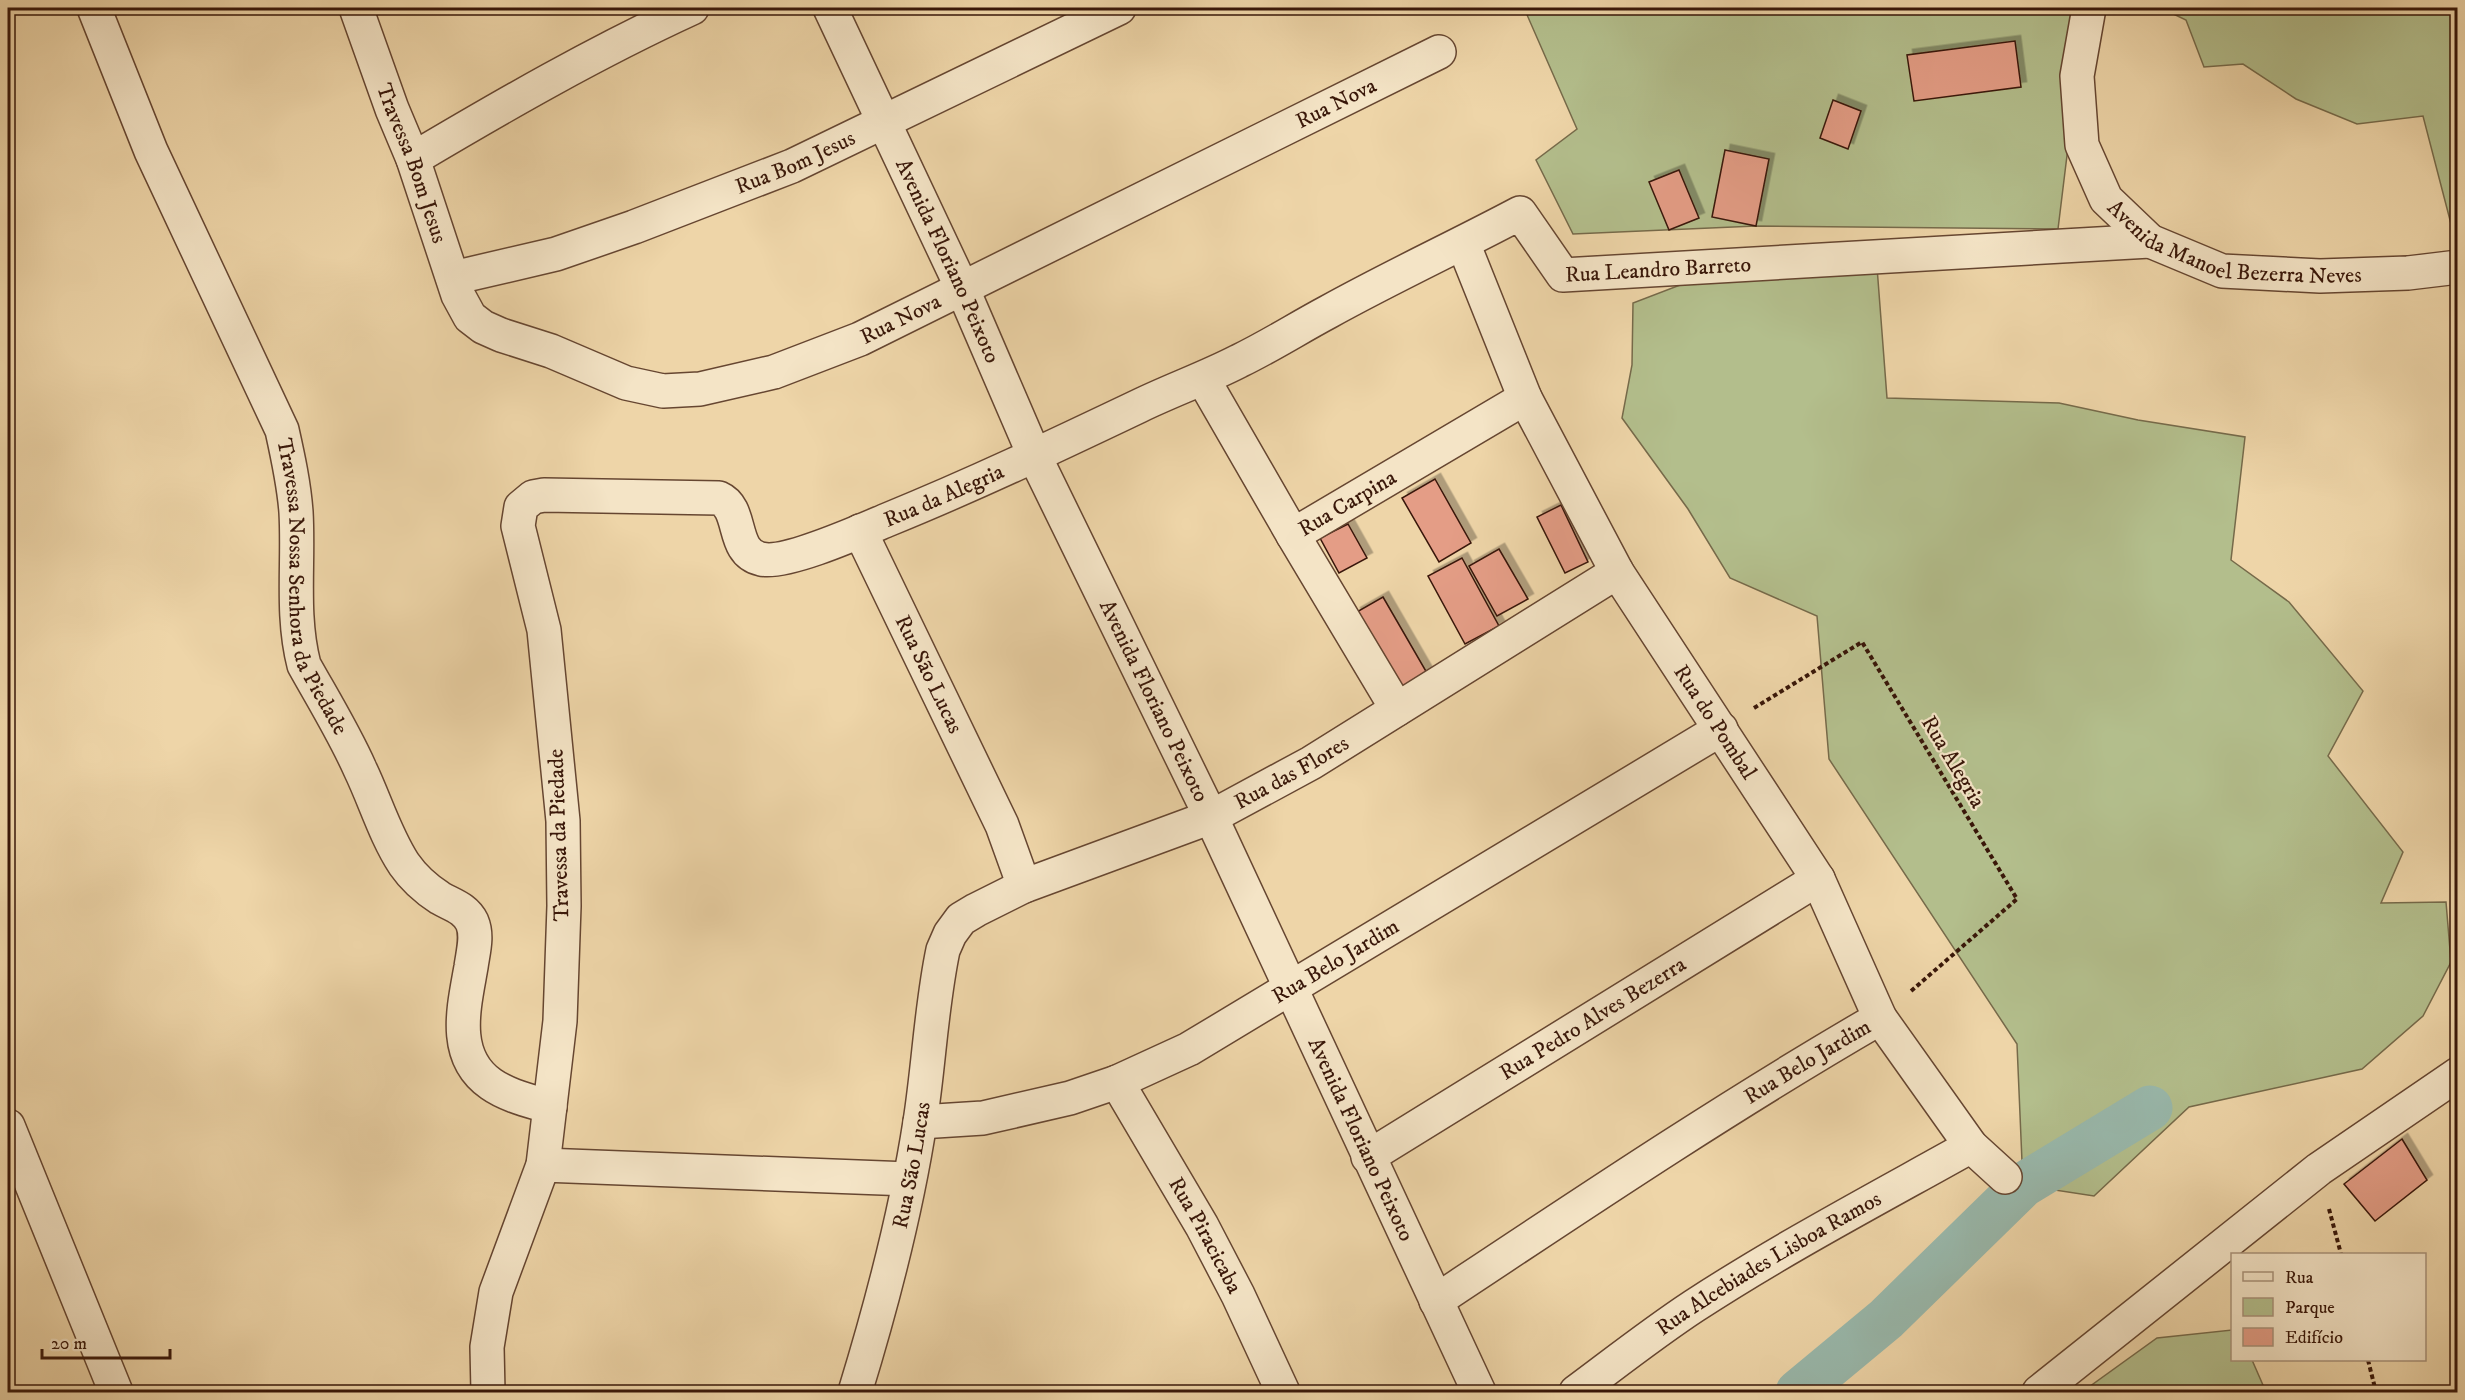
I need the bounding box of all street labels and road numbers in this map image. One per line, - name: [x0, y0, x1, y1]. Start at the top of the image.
- street label: Rua Nova: [1291, 71, 1381, 134]
- street label: Travessa Bom Jesus: [370, 80, 453, 246]
- street label: Rua Bom Jesus: [731, 124, 859, 200]
- street label: Avenida Floriano Peixoto: [890, 154, 1006, 367]
- street label: Avenida Manoel Bezerra Neves: [2102, 194, 2362, 290]
- street label: Rua Leandro Barreto: [1564, 251, 1752, 288]
- street label: Rua Nova: [856, 287, 946, 350]
- street label: Travessa Nossa Senhora da Piedade: [271, 436, 354, 739]
- street label: Rua da Alegria: [880, 458, 1008, 533]
- street label: Rua Carpina: [1293, 463, 1402, 542]
- street label: Avenida Floriano Peixoto: [1093, 595, 1215, 806]
- street label: Rua São Lucas: [889, 611, 969, 738]
- street label: Rua do Pombal: [1668, 660, 1763, 785]
- street label: Rua Alegria: [1915, 711, 1991, 814]
- street label: Rua das Flores: [1230, 729, 1354, 815]
- street label: Travessa da Piedade: [543, 748, 575, 922]
- street label: Rua Belo Jardim: [1267, 912, 1404, 1009]
- street label: Rua Pedro Alves Bezerra: [1494, 950, 1691, 1086]
- street label: Rua Belo Jardim: [1739, 1013, 1876, 1110]
- street label: Avenida Floriano Peixoto: [1302, 1033, 1420, 1246]
- street label: Rua São Lucas: [886, 1100, 936, 1231]
- street label: Rua Piracicaba: [1163, 1172, 1249, 1299]
- street label: Rua Alcebiades Lisboa Ramos: [1651, 1185, 1886, 1342]

